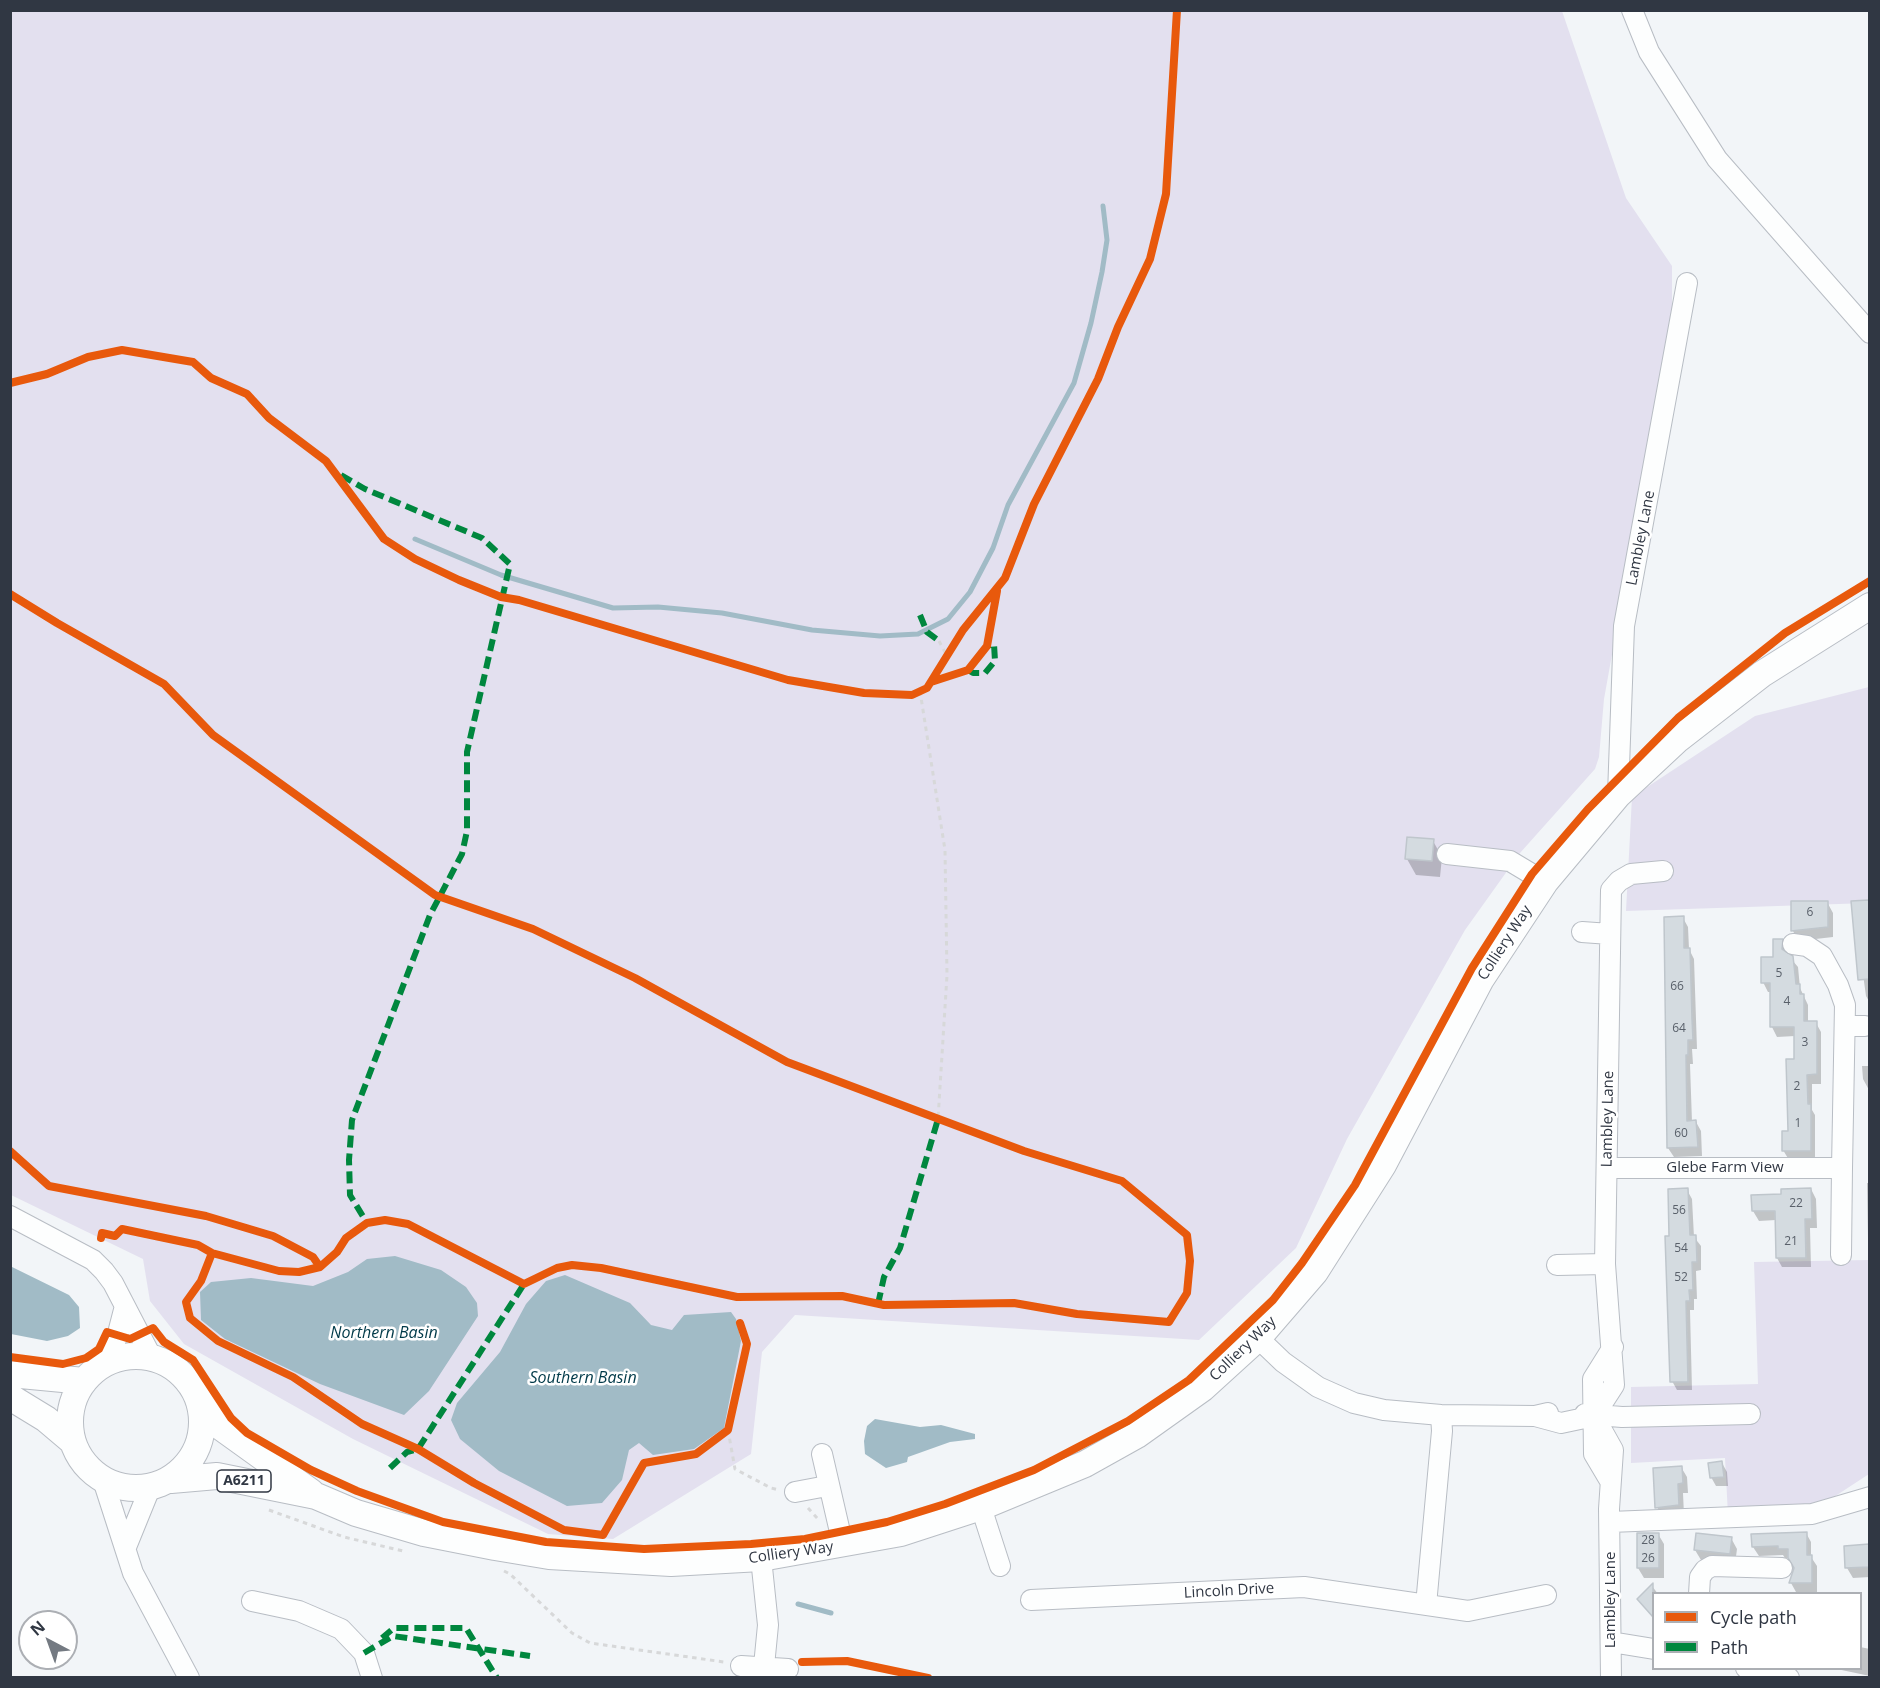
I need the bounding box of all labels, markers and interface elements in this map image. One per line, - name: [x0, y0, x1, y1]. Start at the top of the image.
- street label: Lambley Lane: [1623, 489, 1659, 587]
- street label: Colliery Way: [1474, 902, 1536, 984]
- house number: 6: [1807, 906, 1813, 920]
- house number: 5: [1776, 967, 1782, 981]
- house number: 66: [1670, 980, 1684, 994]
- house number: 4: [1784, 995, 1790, 1009]
- house number: 64: [1672, 1022, 1686, 1036]
- house number: 3: [1802, 1036, 1808, 1050]
- street label: Lambley Lane: [1598, 1071, 1618, 1167]
- house number: 2: [1794, 1080, 1800, 1094]
- house number: 1: [1795, 1117, 1801, 1131]
- house number: 60: [1674, 1127, 1688, 1141]
- street label: Glebe Farm View: [1666, 1159, 1784, 1177]
- house number: 22: [1789, 1197, 1803, 1211]
- house number: 56: [1672, 1204, 1686, 1218]
- house number: 21: [1784, 1235, 1798, 1249]
- house number: 54: [1674, 1242, 1688, 1256]
- house number: 52: [1674, 1271, 1688, 1285]
- street label: Colliery Way: [1206, 1313, 1280, 1385]
- water label: Northern Basin: [330, 1323, 438, 1343]
- water label: Southern Basin: [529, 1368, 637, 1388]
- road number: A6211: [217, 1470, 271, 1492]
- house number: 28: [1641, 1534, 1655, 1548]
- street label: Colliery Way: [747, 1538, 835, 1568]
- street label: Lambley Lane: [1602, 1552, 1620, 1648]
- house number: 26: [1641, 1552, 1655, 1566]
- street label: Lincoln Drive: [1183, 1580, 1275, 1602]
- legend: [1652, 1592, 1862, 1670]
- text: Cycle path: [1710, 1605, 1797, 1629]
- north arrow: [18, 1610, 78, 1670]
- text: N: [25, 1615, 50, 1641]
- text: Path: [1710, 1635, 1748, 1659]

